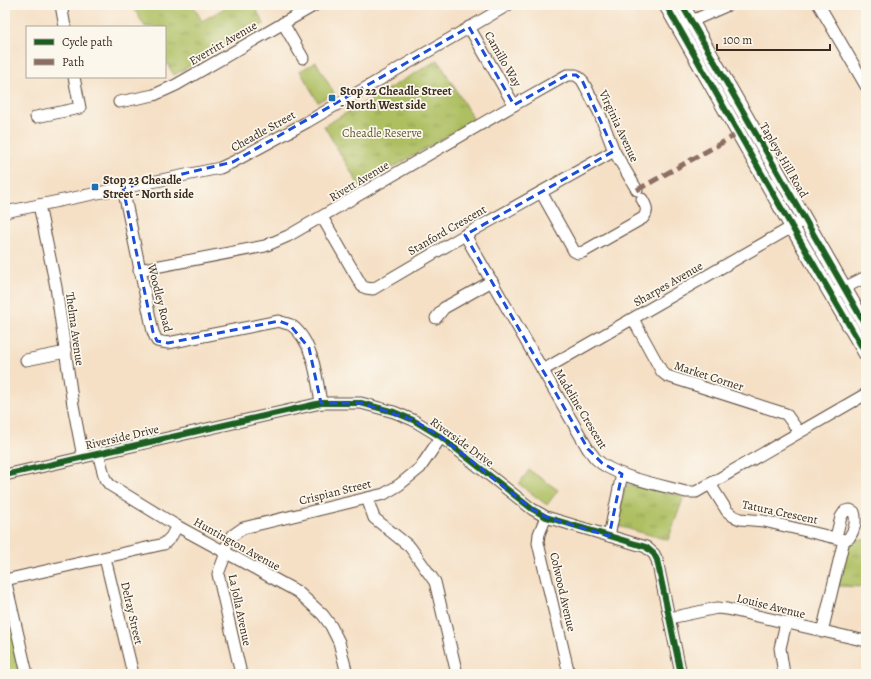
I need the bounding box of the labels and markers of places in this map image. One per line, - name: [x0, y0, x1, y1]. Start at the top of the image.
- place label: Stop 22 Cheadle Street - North West side: [340, 83, 452, 113]
- marker: Stop 22 Cheadle Street - North West side: [327, 93, 337, 103]
- place label: Stop 23 Cheadle Street - North side: [103, 172, 194, 202]
- marker: Stop 23 Cheadle Street - North side: [90, 182, 100, 192]

